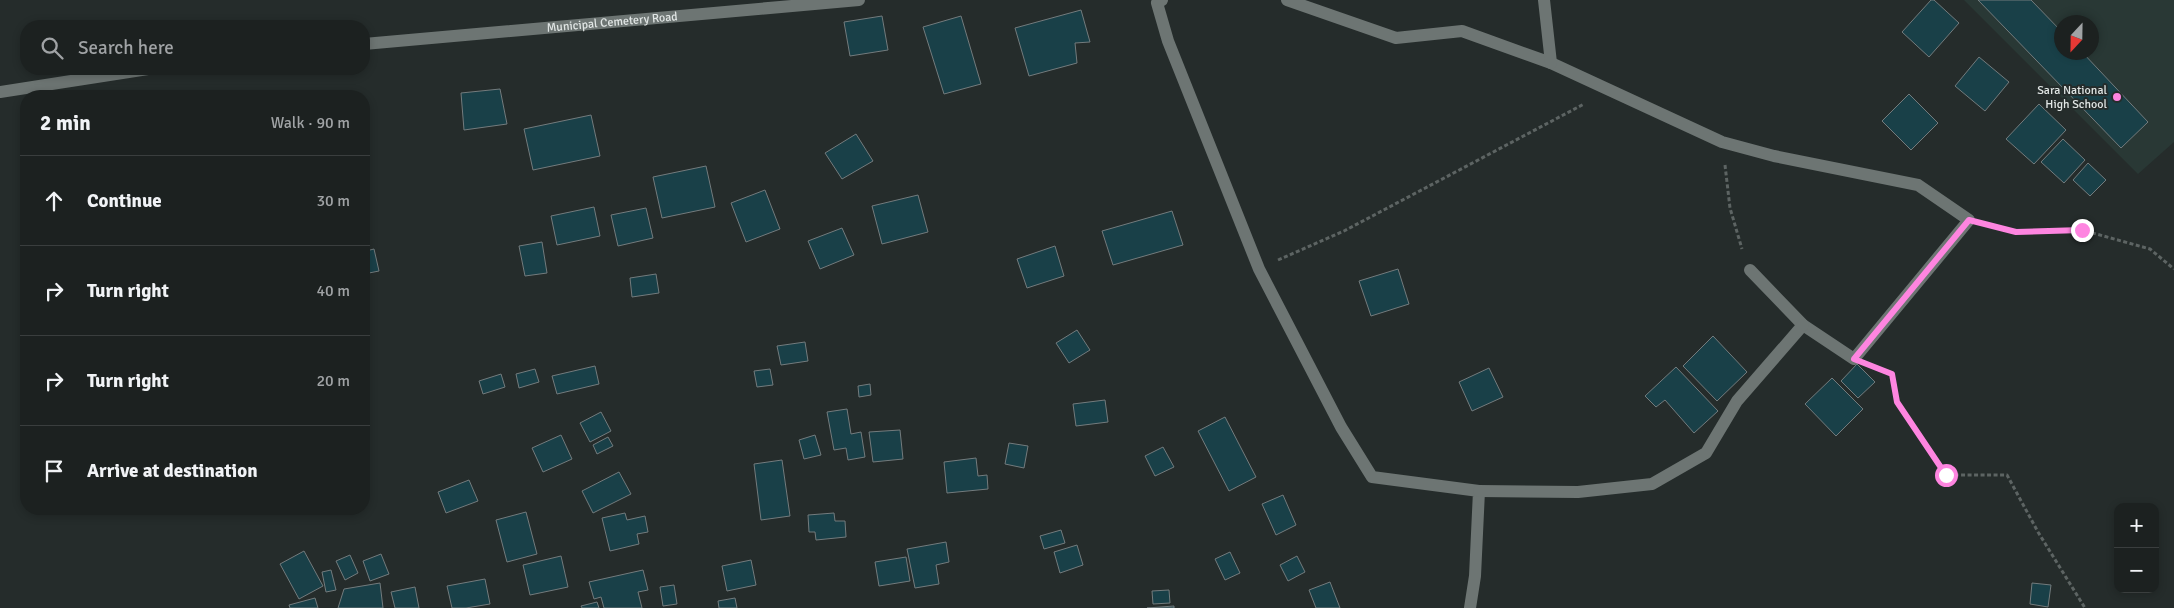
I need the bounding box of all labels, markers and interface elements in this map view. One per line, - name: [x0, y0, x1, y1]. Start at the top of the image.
- street label: Municipal Cemetery Road: [546, 9, 678, 36]
- north arrow: [2054, 15, 2099, 60]
- search box: [20, 20, 370, 75]
- icon: search: [38, 34, 66, 62]
- text: Search here: [78, 36, 174, 60]
- place label: Sara National High School: [2037, 83, 2107, 112]
- marker: Sara National High School: [2111, 91, 2123, 103]
- text: 2 min: [40, 110, 91, 136]
- text: Walk · 90 m: [271, 113, 350, 133]
- icon: ahead: [40, 187, 68, 215]
- text: Continue: [87, 189, 162, 213]
- text: 30 m: [316, 191, 350, 211]
- route end: [2071, 219, 2094, 242]
- icon: right: [40, 277, 68, 305]
- text: Turn right: [87, 279, 169, 303]
- text: 40 m: [316, 281, 350, 301]
- icon: right: [40, 367, 68, 395]
- text: Turn right: [87, 369, 169, 393]
- text: 20 m: [316, 371, 350, 391]
- icon: arrive: [40, 457, 68, 485]
- text: Arrive at destination: [87, 459, 258, 483]
- route start: [1935, 464, 1958, 487]
- map controls: [2114, 503, 2159, 593]
- button: +: [2114, 503, 2159, 548]
- button: −: [2114, 548, 2159, 593]

